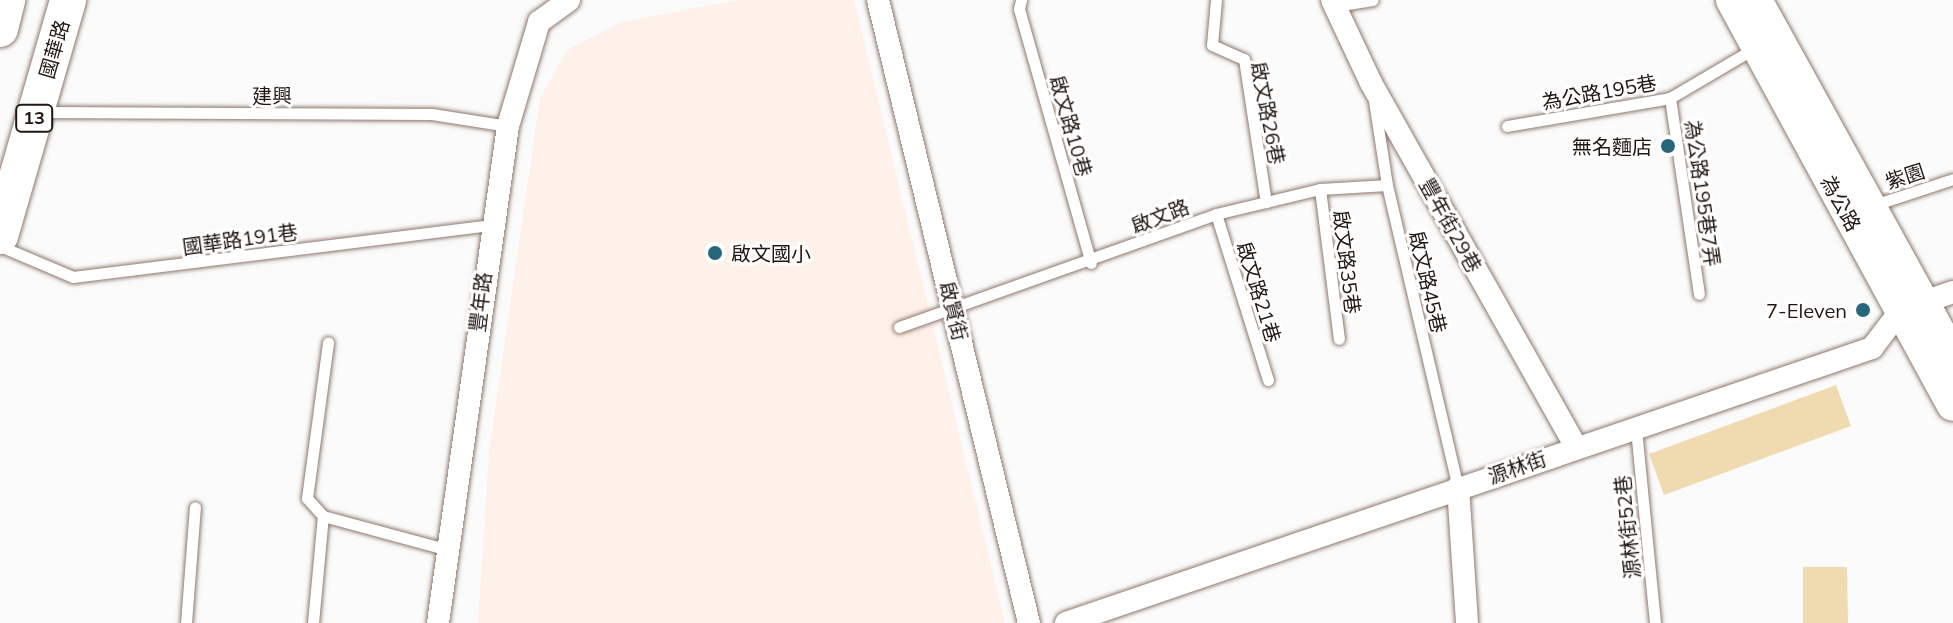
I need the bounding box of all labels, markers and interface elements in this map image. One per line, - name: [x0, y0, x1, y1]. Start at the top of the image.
- street label: 國華路: [34, 17, 74, 81]
- street label: 啟文路26巷: [1246, 60, 1290, 166]
- street label: 為公路195巷: [1540, 70, 1658, 114]
- street label: 啟文路10巷: [1045, 73, 1097, 179]
- street label: 建興: [252, 83, 292, 107]
- road number: 13: [14, 104, 54, 132]
- street label: 為公路195巷7弄: [1681, 118, 1725, 268]
- place label: 無名麵店: [1572, 134, 1652, 158]
- marker: 無名麵店: [1659, 137, 1677, 155]
- street label: 紫園: [1882, 158, 1928, 194]
- street label: 為公路: [1816, 171, 1866, 235]
- street label: 豐年街29巷: [1415, 174, 1487, 276]
- street label: 啟文路: [1128, 194, 1192, 238]
- street label: 啟文路35巷: [1329, 209, 1365, 315]
- street label: 國華路191巷: [181, 219, 299, 259]
- street label: 啟文路45巷: [1405, 229, 1451, 335]
- street label: 啟文路21巷: [1232, 239, 1286, 345]
- place label: 啟文國小: [731, 241, 811, 265]
- marker: 啟文國小: [706, 244, 724, 262]
- street label: 豐年路: [464, 271, 496, 333]
- street label: 啟賢街: [935, 279, 973, 343]
- place label: 7-Eleven: [1766, 298, 1847, 322]
- marker: 7-Eleven: [1854, 301, 1872, 319]
- street label: 源林街: [1485, 446, 1549, 488]
- street label: 源林街52巷: [1610, 474, 1644, 580]

